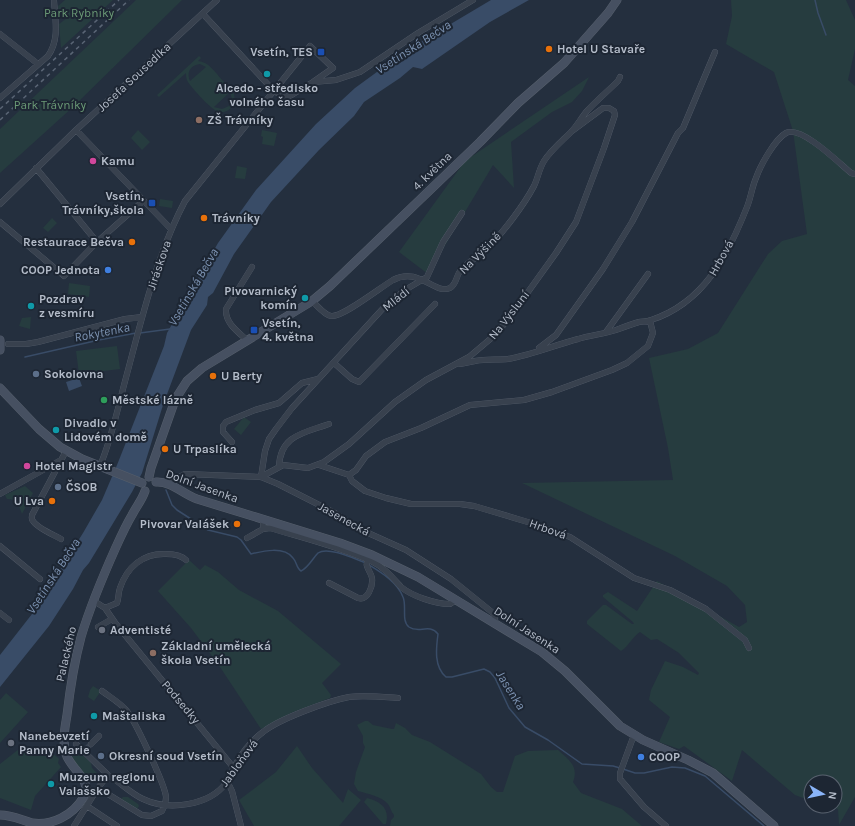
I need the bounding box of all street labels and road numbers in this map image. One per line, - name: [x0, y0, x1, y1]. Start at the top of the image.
- street label: Josefa Sousedíka: [94, 39, 174, 115]
- street label: 4. května: [410, 149, 454, 193]
- street label: Na Výšině: [456, 229, 504, 277]
- street label: Jiráskova: [144, 238, 174, 292]
- street label: Hrbová: [706, 238, 736, 278]
- street label: Mládí: [380, 284, 413, 314]
- street label: Na Výsluní: [486, 288, 533, 342]
- street label: Dolní Jasenka: [164, 466, 240, 506]
- street label: Jasenecká: [316, 499, 372, 539]
- street label: Hrbová: [527, 516, 569, 542]
- street label: Dolní Jasenka: [491, 603, 563, 657]
- street label: Palackého: [53, 625, 79, 683]
- street label: Podsedky: [159, 678, 203, 727]
- street label: Jabloňová: [217, 737, 261, 789]

